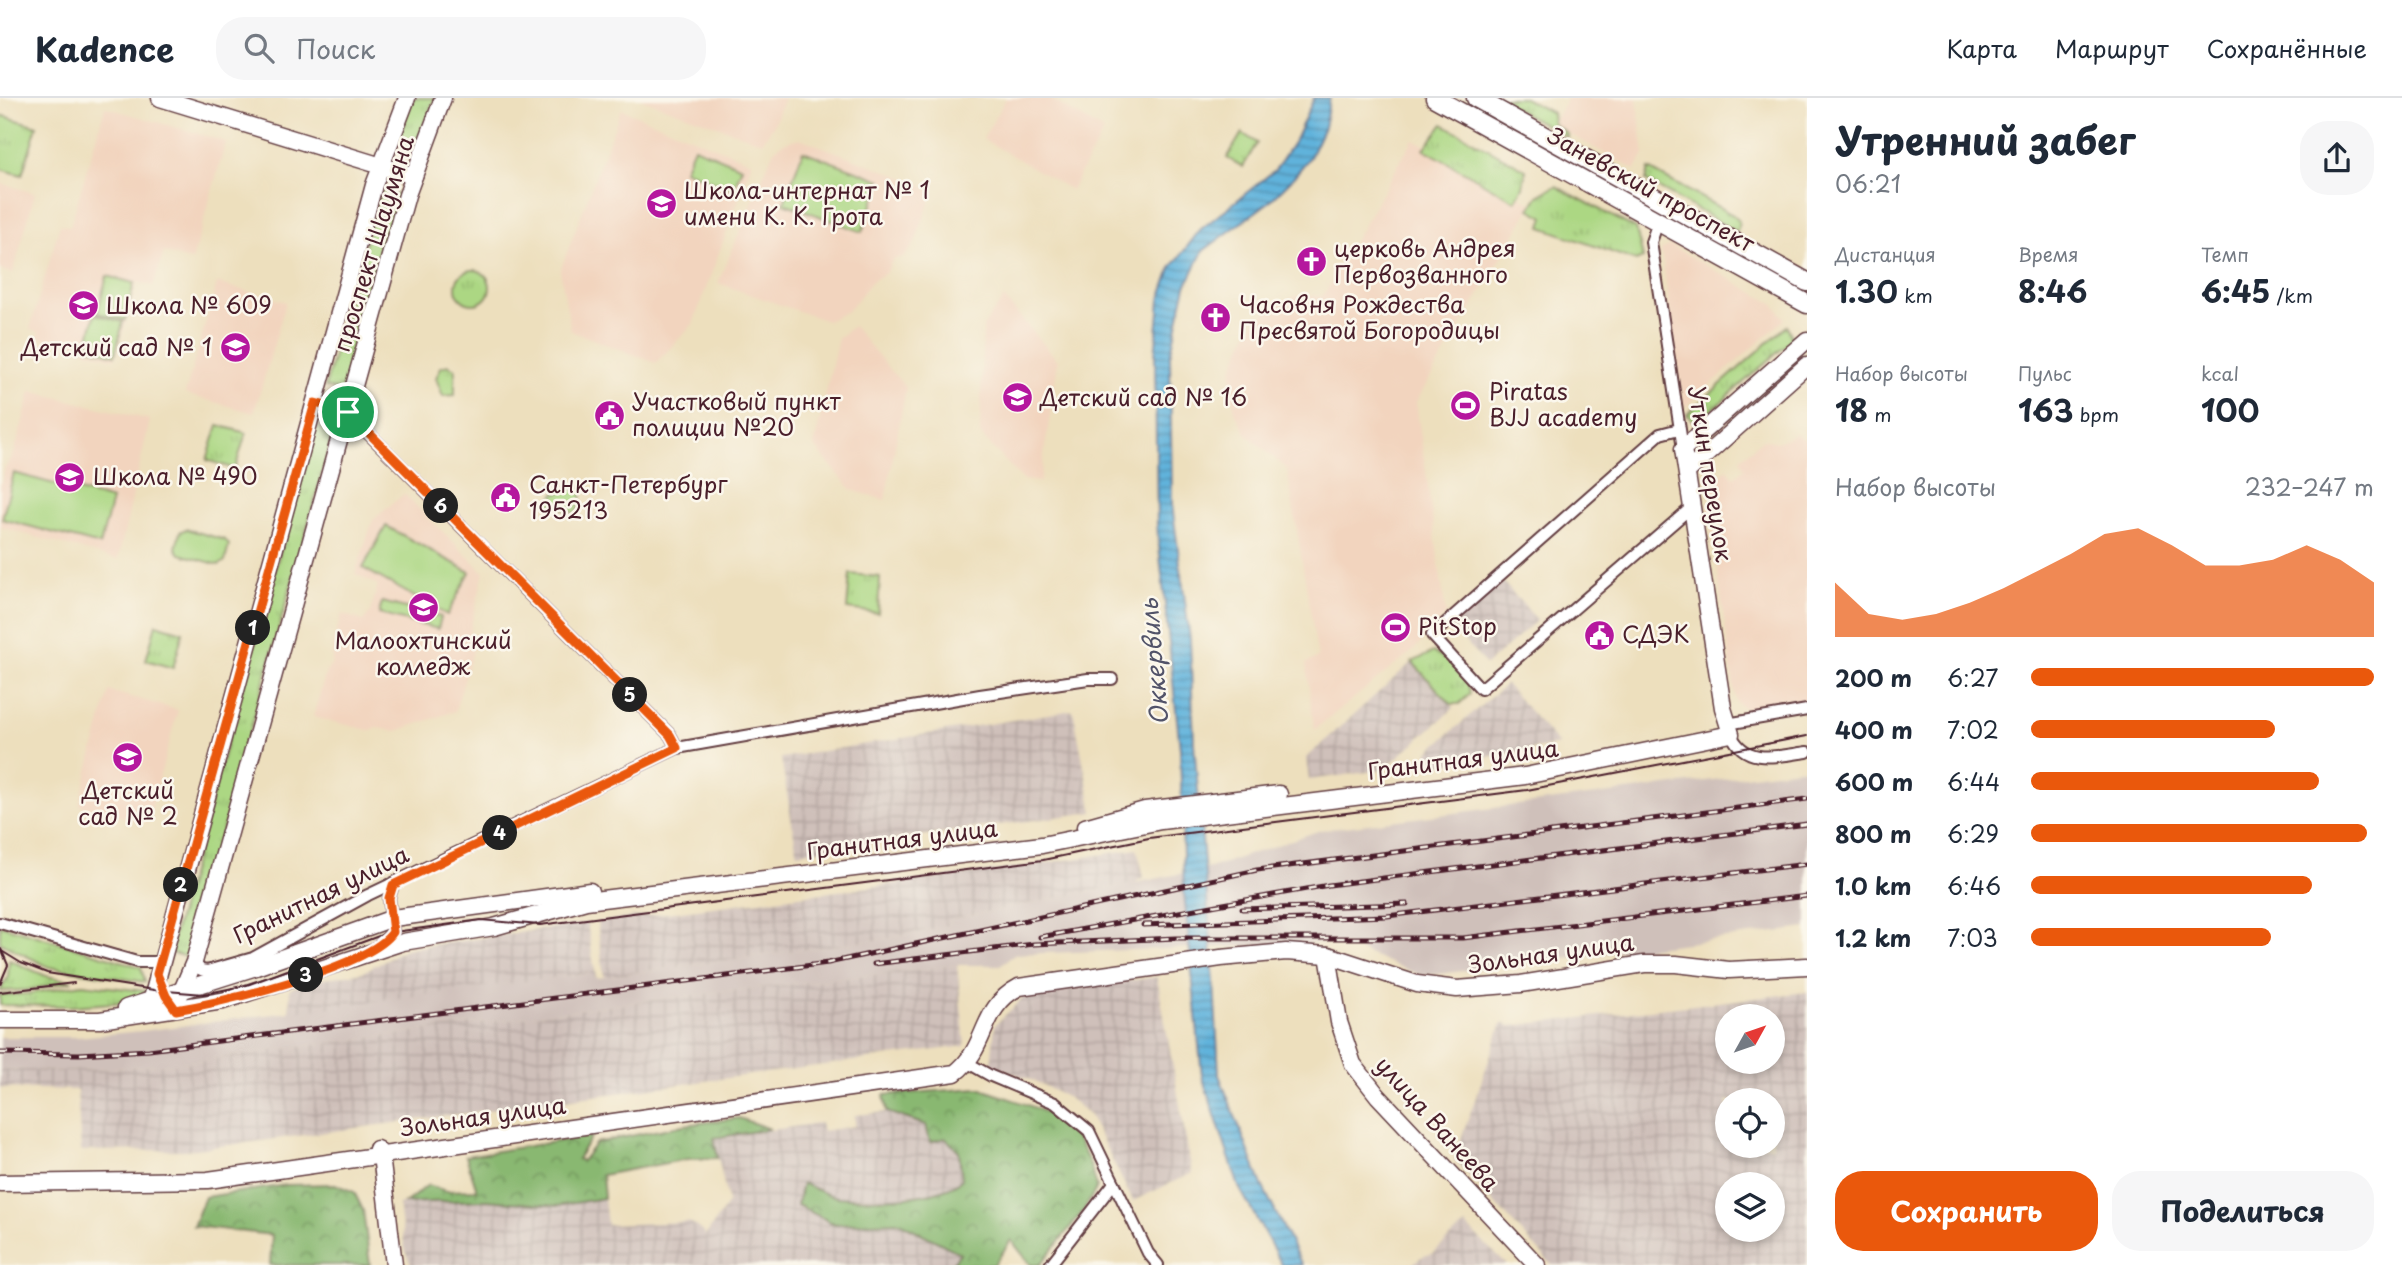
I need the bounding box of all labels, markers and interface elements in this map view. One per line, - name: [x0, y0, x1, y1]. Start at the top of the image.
- search box: [216, 17, 706, 80]
- text: Kadence: [35, 23, 174, 73]
- icon: search: [240, 29, 278, 67]
- text: Поиск: [296, 29, 375, 68]
- text: Карта: [1946, 30, 2017, 66]
- text: Маршрут: [2055, 30, 2169, 66]
- text: Сохранённые: [2207, 30, 2367, 66]
- text: Утренний забег: [1835, 111, 2135, 168]
- street label: Заневский проспект: [1541, 117, 1762, 261]
- button: share: [2300, 121, 2374, 195]
- street label: проспект Шаумяна: [323, 131, 422, 356]
- text: 06:21: [1835, 166, 1901, 201]
- place label: Школа-интернат № 1 имени К. К. Грота: [684, 172, 930, 233]
- school or university icon: Школа-интернат № 1 имени К. К. Грота: [644, 187, 678, 221]
- place label: церковь Андрея Первозванного: [1334, 230, 1516, 291]
- text: Дистанция: [1835, 240, 1936, 268]
- text: Время: [2018, 240, 2079, 268]
- text: Темп: [2201, 240, 2249, 268]
- church icon: церковь Андрея Первозванного: [1294, 245, 1328, 279]
- text: 1.30: [1835, 268, 1898, 313]
- text: 8:46: [2018, 268, 2087, 313]
- text: 6:45: [2201, 268, 2270, 313]
- text: km: [1898, 281, 1933, 309]
- text: /km: [2270, 281, 2313, 309]
- place label: Часовня Рождества Пресвятой Богородицы: [1239, 286, 1500, 347]
- place label: Школа № 609: [106, 287, 272, 322]
- school or university icon: Школа № 609: [66, 289, 100, 323]
- church icon: Часовня Рождества Пресвятой Богородицы: [1199, 301, 1233, 335]
- place label: Детский сад № 1: [20, 329, 212, 364]
- school or university icon: Детский сад № 1: [218, 331, 252, 365]
- text: Набор высоты: [1835, 359, 1968, 387]
- text: Пульс: [2018, 359, 2072, 387]
- text: kcal: [2201, 359, 2239, 387]
- place label: Piratas BJJ academy: [1489, 373, 1637, 434]
- place label: Детский сад № 16: [1039, 379, 1247, 414]
- school or university icon: Детский сад № 16: [1000, 381, 1034, 415]
- pin: [318, 382, 378, 442]
- place label: Участковый пункт полиции №20: [632, 383, 841, 444]
- street label: Уткин переулок: [1680, 383, 1743, 565]
- text: 18: [1835, 387, 1868, 432]
- text: 163: [2018, 387, 2074, 432]
- text: 100: [2201, 387, 2259, 432]
- sports icon: Piratas BJJ academy: [1449, 388, 1483, 422]
- icon: arrive: [329, 393, 367, 431]
- public building icon: Участковый пункт полиции №20: [592, 398, 626, 432]
- text: m: [1868, 400, 1892, 428]
- text: bpm: [2074, 400, 2119, 428]
- place label: Школа № 490: [93, 458, 257, 493]
- school or university icon: Школа № 490: [53, 460, 87, 494]
- place label: Санкт-Петербург 195213: [529, 466, 728, 527]
- text: Набор высоты: [1835, 469, 1996, 504]
- text: 232–247 m: [2245, 469, 2374, 504]
- public building icon: Санкт-Петербург 195213: [489, 481, 523, 515]
- pin: 6: [424, 488, 458, 524]
- text: 6: [434, 491, 447, 519]
- school or university icon: Малоохтинский колледж: [406, 590, 440, 624]
- water label: Оккервиль: [1129, 596, 1176, 727]
- place label: PitStop: [1418, 608, 1497, 643]
- pin: 1: [236, 610, 270, 646]
- sports icon: PitStop: [1378, 610, 1412, 644]
- text: 1: [248, 613, 257, 641]
- place label: СДЭК: [1622, 616, 1689, 651]
- public building icon: СДЭК: [1582, 618, 1616, 652]
- place label: Малоохтинский колледж: [334, 622, 512, 683]
- text: 200 m: [1835, 660, 1912, 695]
- text: 6:27: [1947, 660, 1998, 695]
- pin: 5: [612, 678, 648, 712]
- text: 5: [623, 680, 636, 708]
- text: 400 m: [1835, 712, 1913, 747]
- text: 7:02: [1947, 712, 1999, 747]
- street label: Гранитная улица: [1365, 729, 1561, 788]
- school or university icon: Детский сад № 2: [111, 740, 145, 774]
- text: 600 m: [1835, 764, 1913, 799]
- text: 6:44: [1947, 764, 2000, 799]
- place label: Детский сад № 2: [78, 772, 178, 833]
- street label: Гранитная улица: [804, 809, 1000, 868]
- pin: 4: [482, 816, 518, 850]
- text: 800 m: [1835, 816, 1912, 851]
- text: 6:29: [1947, 816, 1999, 851]
- text: 4: [493, 818, 506, 846]
- street label: Гранитная улица: [226, 836, 415, 951]
- pin: 2: [164, 868, 198, 902]
- text: 1.0 km: [1835, 868, 1912, 903]
- text: 6:46: [1947, 868, 2001, 903]
- text: 2: [174, 870, 187, 898]
- text: 1.2 km: [1835, 920, 1911, 955]
- text: 7:03: [1947, 920, 1998, 955]
- street label: Зольная улица: [1466, 923, 1636, 981]
- pin: 3: [288, 958, 324, 992]
- text: 3: [299, 960, 312, 988]
- north arrow: [1715, 1004, 1785, 1074]
- map controls: [1715, 1004, 1785, 1242]
- street label: улица Ванеева: [1368, 1048, 1509, 1199]
- street label: Зольная улица: [398, 1086, 568, 1144]
- button: locate: [1715, 1088, 1785, 1158]
- button: Сохранить: [1835, 1171, 2098, 1251]
- button: Поделиться: [2112, 1171, 2374, 1251]
- button: layers: [1715, 1172, 1785, 1242]

